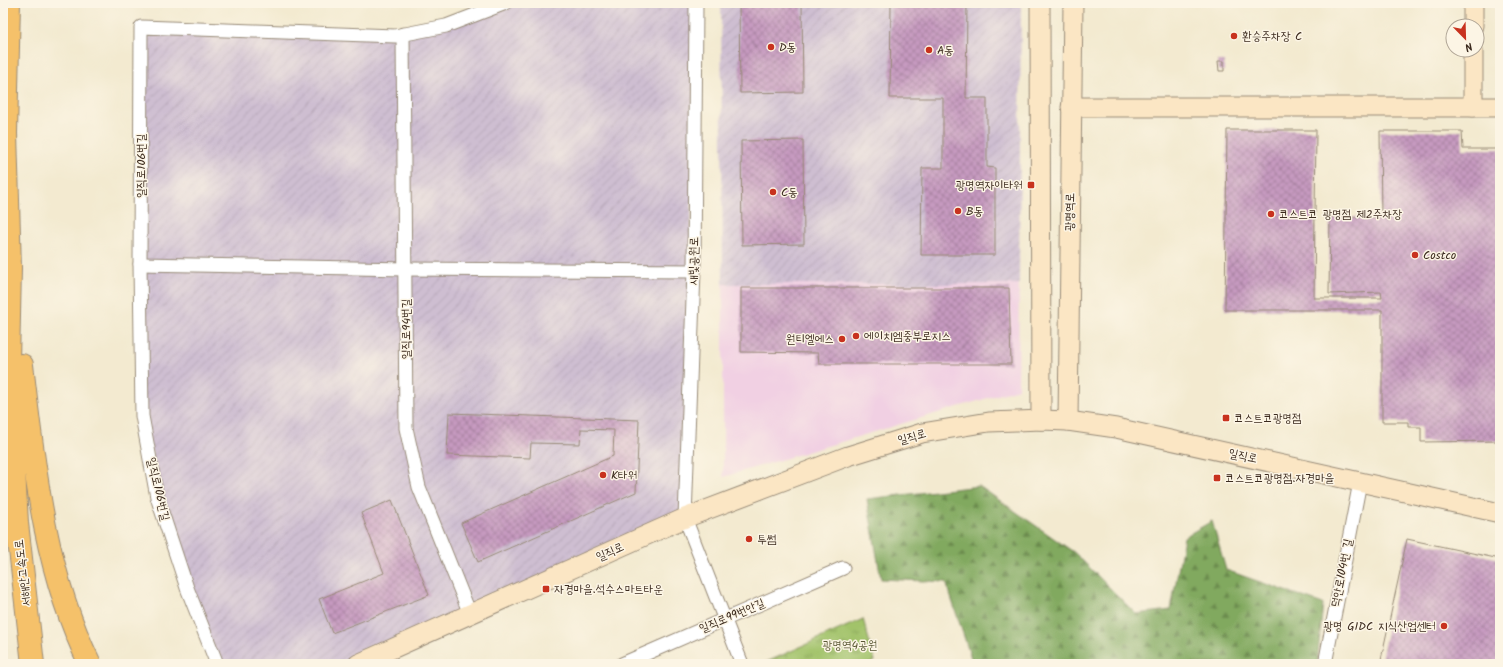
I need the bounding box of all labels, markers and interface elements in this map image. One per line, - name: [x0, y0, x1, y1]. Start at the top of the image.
- north arrow: [1445, 18, 1485, 58]
- place label: 환승주차장 C: [1242, 27, 1302, 46]
- marker: 환승주차장 C: [1229, 31, 1239, 41]
- text: N: [1462, 37, 1475, 56]
- place label: D동: [779, 38, 796, 57]
- place label: A동: [937, 41, 954, 60]
- marker: D동: [766, 42, 776, 52]
- marker: A동: [924, 45, 934, 55]
- street label: 일직로106번길: [132, 133, 151, 198]
- place label: 광명역자이타워: [955, 176, 1023, 195]
- marker: 광명역자이타워: [1026, 180, 1036, 190]
- place label: C동: [781, 183, 798, 202]
- marker: C동: [768, 187, 778, 197]
- street label: 광명역로: [1060, 193, 1080, 231]
- place label: B동: [966, 202, 983, 221]
- place label: 코스트코 광명점 제2주차장: [1279, 205, 1402, 224]
- marker: B동: [953, 206, 963, 216]
- marker: 코스트코 광명점 제2주차장: [1266, 209, 1276, 219]
- street label: 새빛공원로: [684, 237, 704, 285]
- place label: Costco: [1423, 246, 1456, 265]
- marker: Costco: [1410, 250, 1420, 260]
- street label: 일직로94번길: [397, 298, 416, 359]
- place label: 에이치엠중부로지스: [864, 327, 951, 346]
- place label: 원티엘에스: [786, 330, 834, 349]
- marker: 에이치엠중부로지스: [851, 331, 861, 341]
- marker: 원티엘에스: [837, 334, 847, 344]
- place label: 코스트코광명점: [1234, 409, 1302, 428]
- marker: 코스트코광명점: [1221, 413, 1231, 423]
- street label: 일직로: [895, 424, 929, 450]
- street label: 일직로: [1227, 444, 1259, 468]
- street label: 일직로106번길: [141, 455, 175, 523]
- place label: K타워: [611, 466, 637, 485]
- place label: 코스트코광명점.자경마을: [1225, 469, 1334, 488]
- marker: K타워: [598, 470, 608, 480]
- marker: 코스트코광명점.자경마을: [1212, 473, 1222, 483]
- place label: 투썸: [757, 530, 777, 549]
- marker: 투썸: [744, 534, 754, 544]
- street label: 일직로: [593, 537, 627, 567]
- street label: 덕안로104번 길: [1326, 537, 1358, 609]
- street label: 서해안고속도로: [9, 538, 37, 608]
- place label: 자경마을.석수스마트타운: [554, 580, 663, 599]
- marker: 자경마을.석수스마트타운: [541, 584, 551, 594]
- street label: 일직로99번안길: [696, 594, 768, 638]
- place label: 광명 GIDC 지식산업센터: [1323, 617, 1436, 636]
- marker: 광명 GIDC 지식산업센터: [1439, 621, 1449, 631]
- park label: 광명역4공원: [823, 636, 877, 655]

